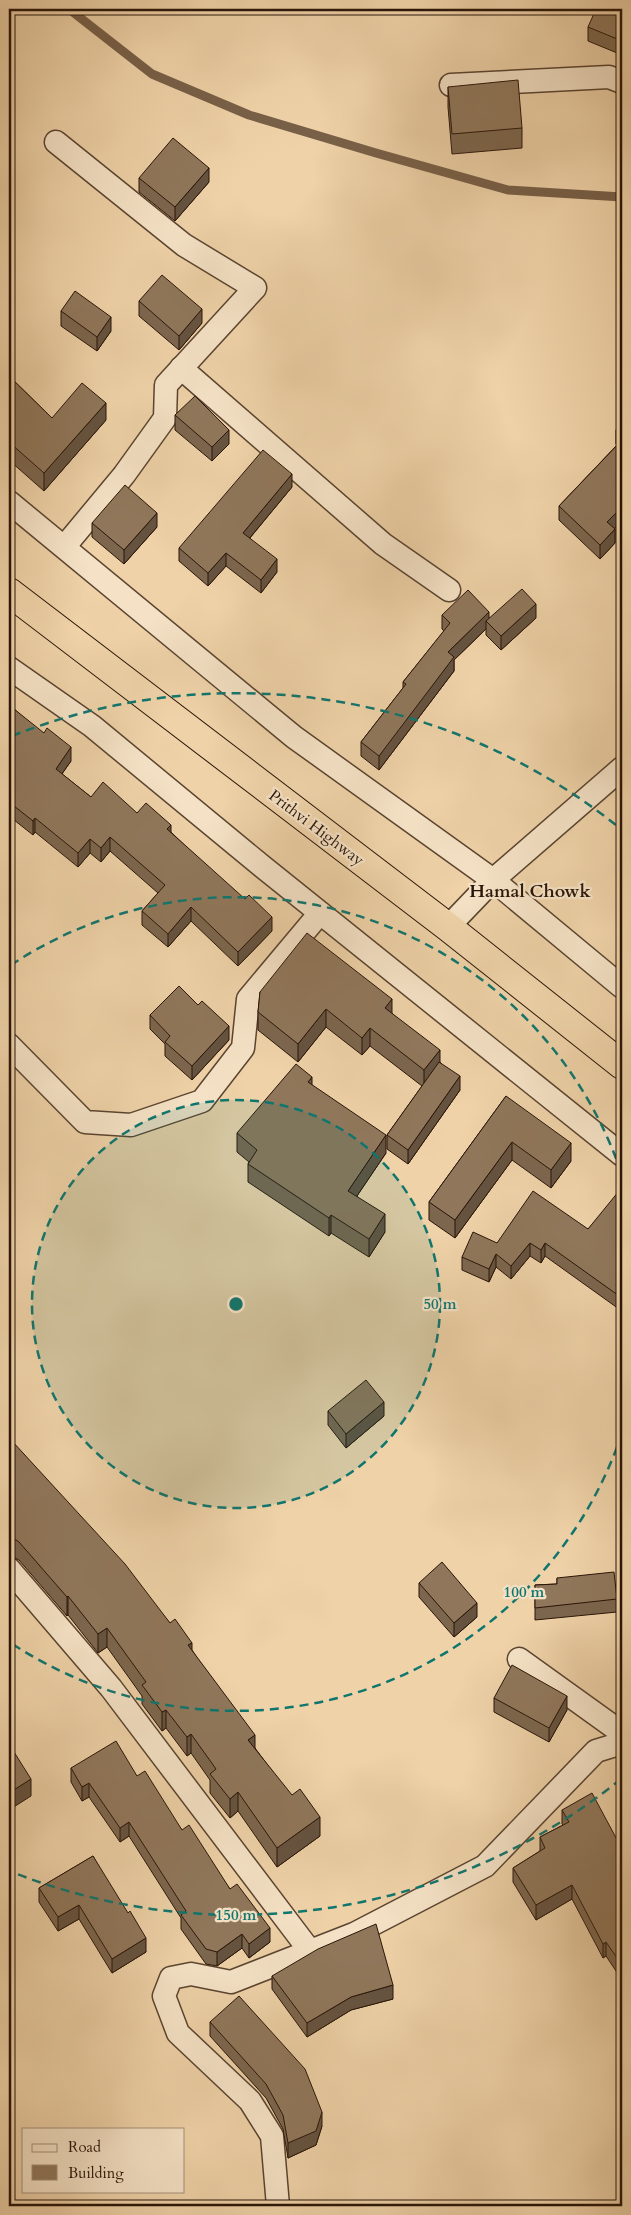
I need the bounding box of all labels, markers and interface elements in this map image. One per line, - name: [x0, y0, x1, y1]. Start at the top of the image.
- street label: Prithvi Highway: [264, 785, 369, 871]
- district label: Hamal Chowk: [469, 879, 591, 904]
- text: 50 m: [423, 1294, 457, 1314]
- centre of rings: [227, 1295, 245, 1313]
- text: 100 m: [504, 1582, 545, 1602]
- text: 150 m: [216, 1905, 257, 1925]
- legend: [22, 2128, 185, 2192]
- text: Road: [68, 2137, 101, 2157]
- text: Building: [68, 2163, 124, 2183]

